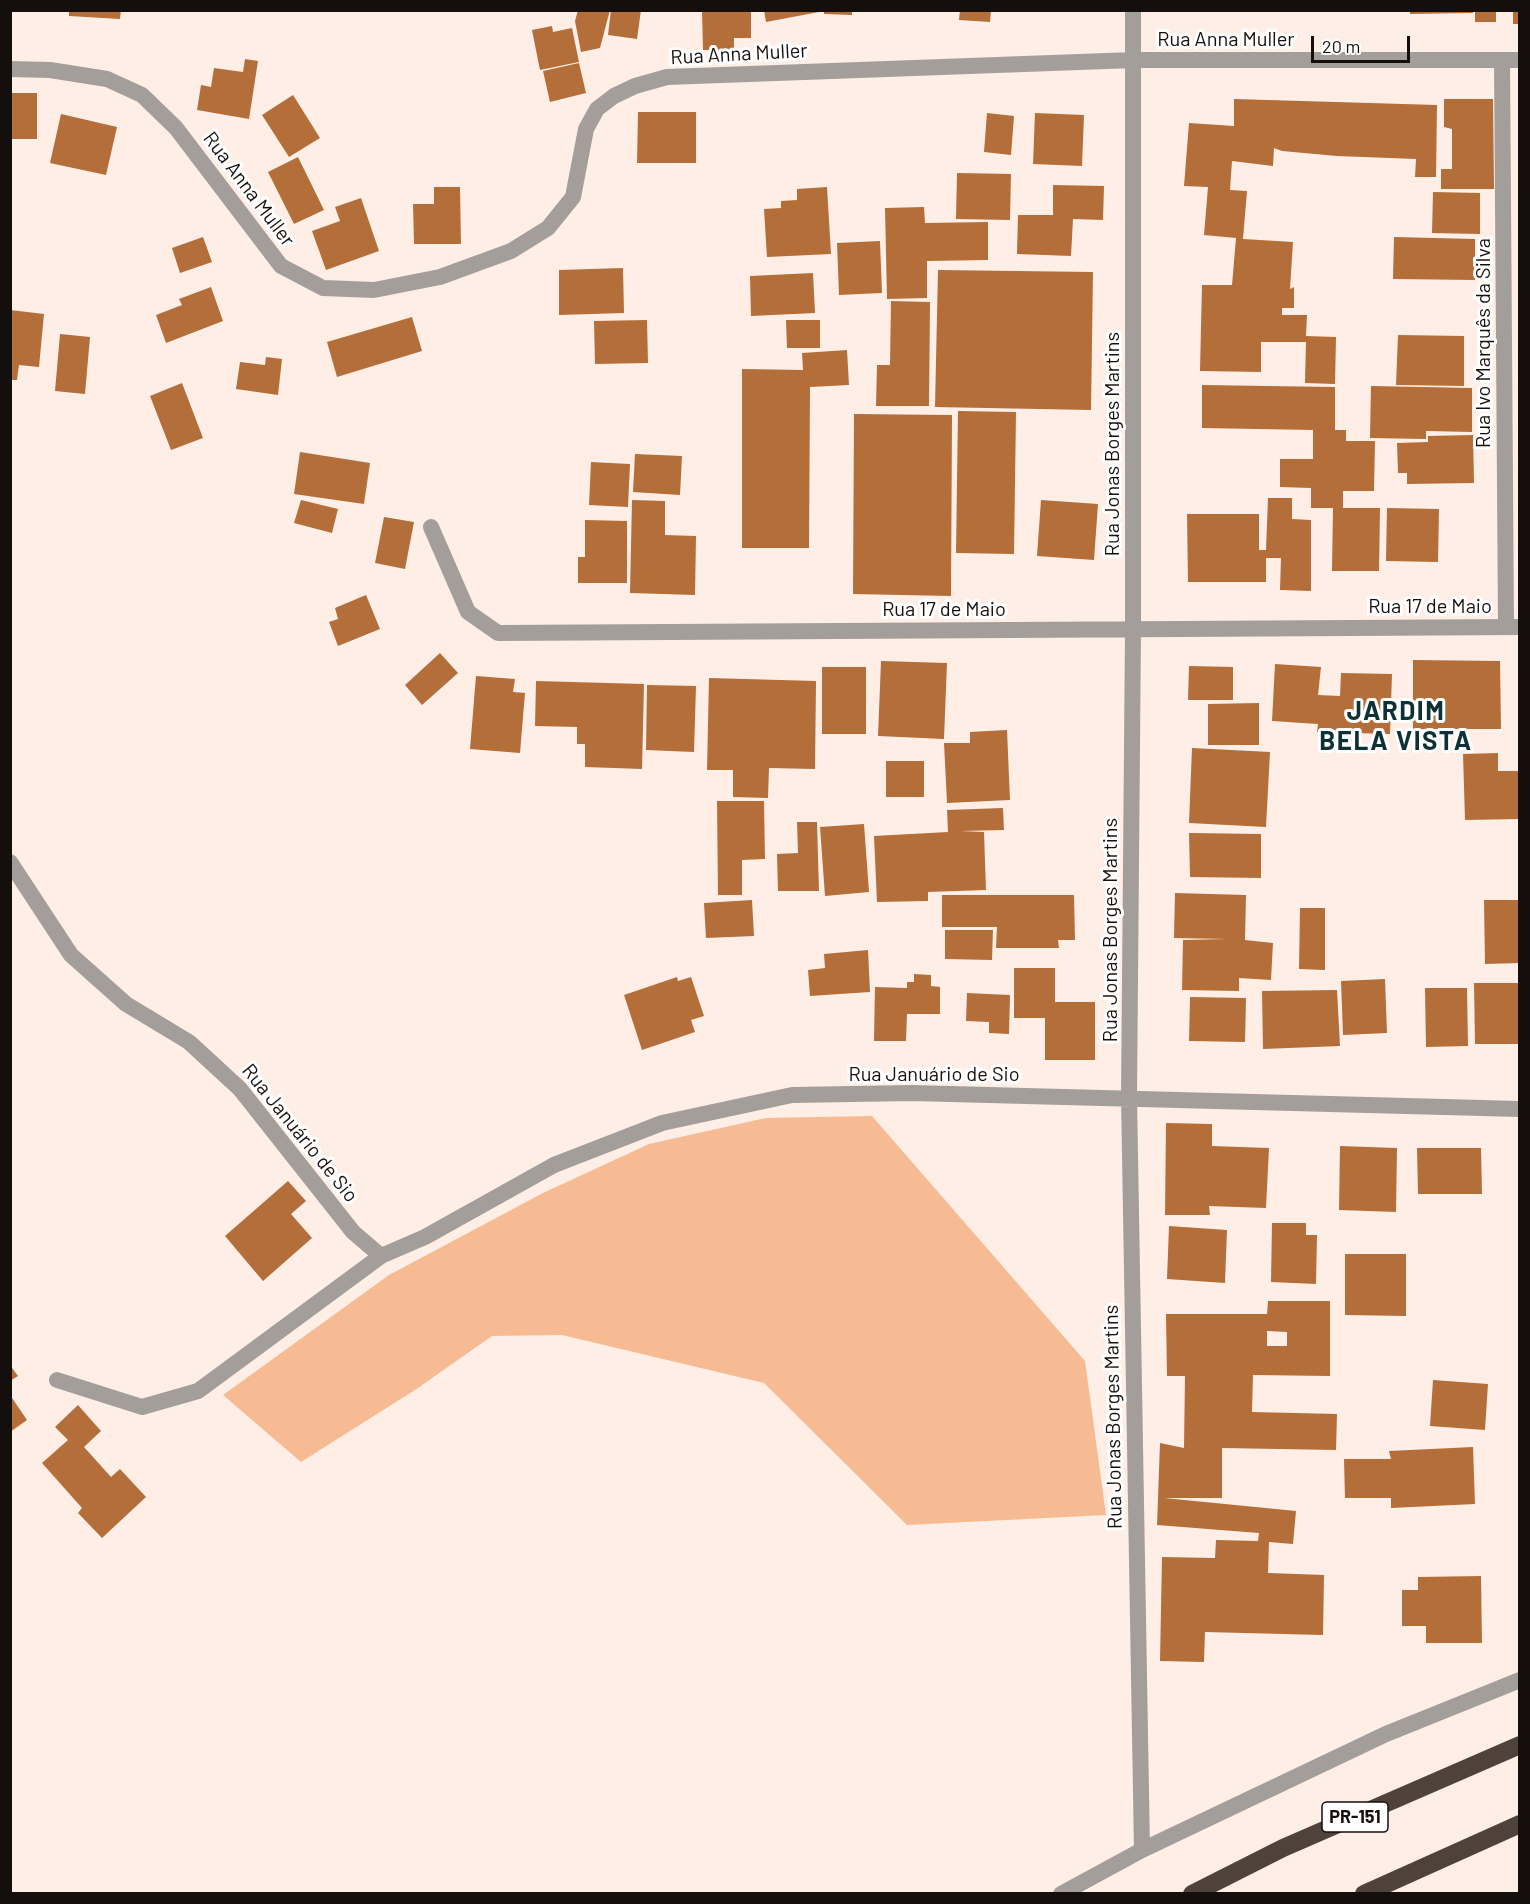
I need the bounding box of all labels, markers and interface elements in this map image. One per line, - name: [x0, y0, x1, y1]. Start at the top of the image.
- scale bar: [1314, 24, 1413, 62]
- street label: Rua Anna Muller: [1157, 27, 1295, 51]
- text: 20 m: [1322, 35, 1360, 57]
- street label: Rua Anna Muller: [670, 38, 808, 70]
- street label: Rua Anna Muller: [198, 127, 300, 251]
- street label: Rua Ivo Marquês da Silva: [1471, 238, 1495, 448]
- street label: Rua Jonas Borges Martins: [1100, 332, 1124, 556]
- street label: Rua 17 de Maio: [1368, 594, 1492, 618]
- street label: Rua 17 de Maio: [882, 597, 1006, 621]
- district label: JARDIM BELA VISTA: [1319, 695, 1473, 756]
- street label: Rua Jonas Borges Martins: [1098, 818, 1122, 1042]
- street label: Rua Januário de Sio: [237, 1059, 363, 1207]
- street label: Rua Januário de Sio: [848, 1062, 1020, 1086]
- street label: Rua Jonas Borges Martins: [1099, 1305, 1127, 1529]
- road number: PR-151: [1322, 1802, 1388, 1832]

